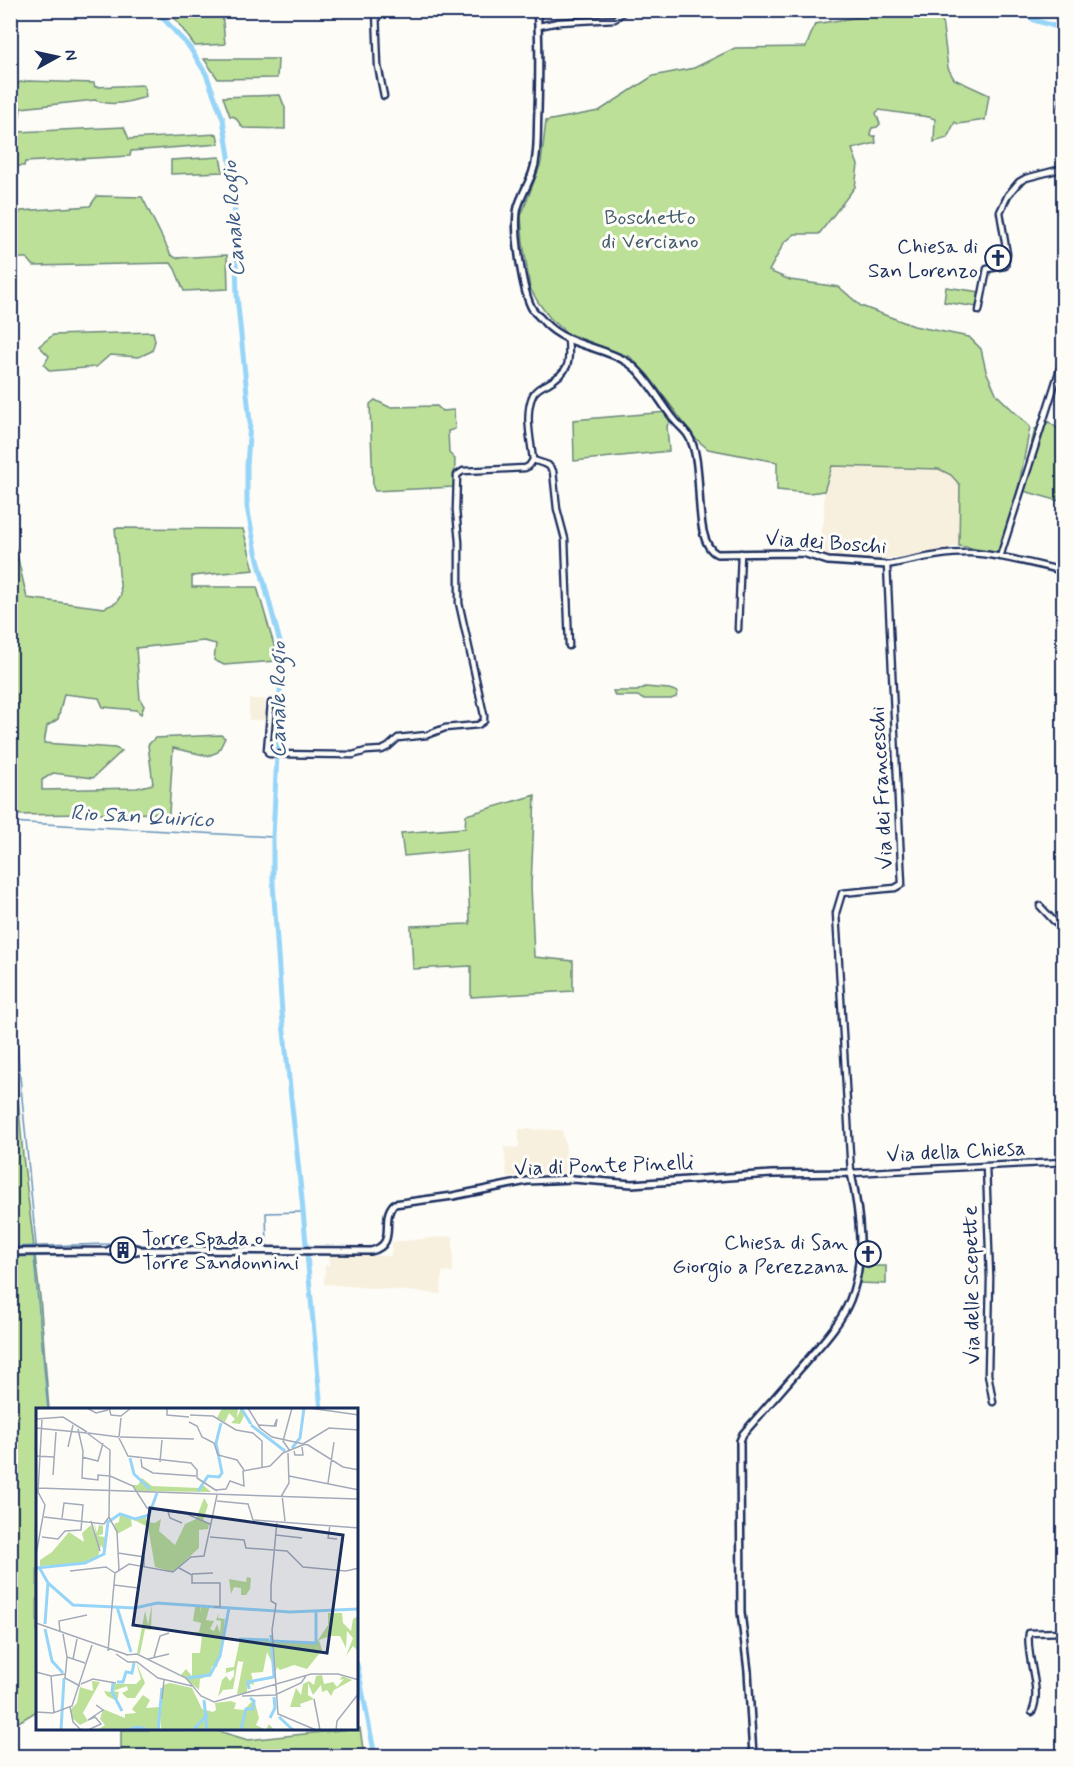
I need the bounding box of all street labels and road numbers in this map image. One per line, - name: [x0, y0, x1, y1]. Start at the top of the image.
- street label: Via dei Boschi: [765, 525, 888, 561]
- street label: Via dei Franceschi: [864, 705, 900, 870]
- street label: Via della Chiesa: [886, 1134, 1026, 1170]
- street label: Via di Ponte Pinelli: [514, 1149, 694, 1183]
- street label: Via delle Scepette: [957, 1205, 987, 1365]

